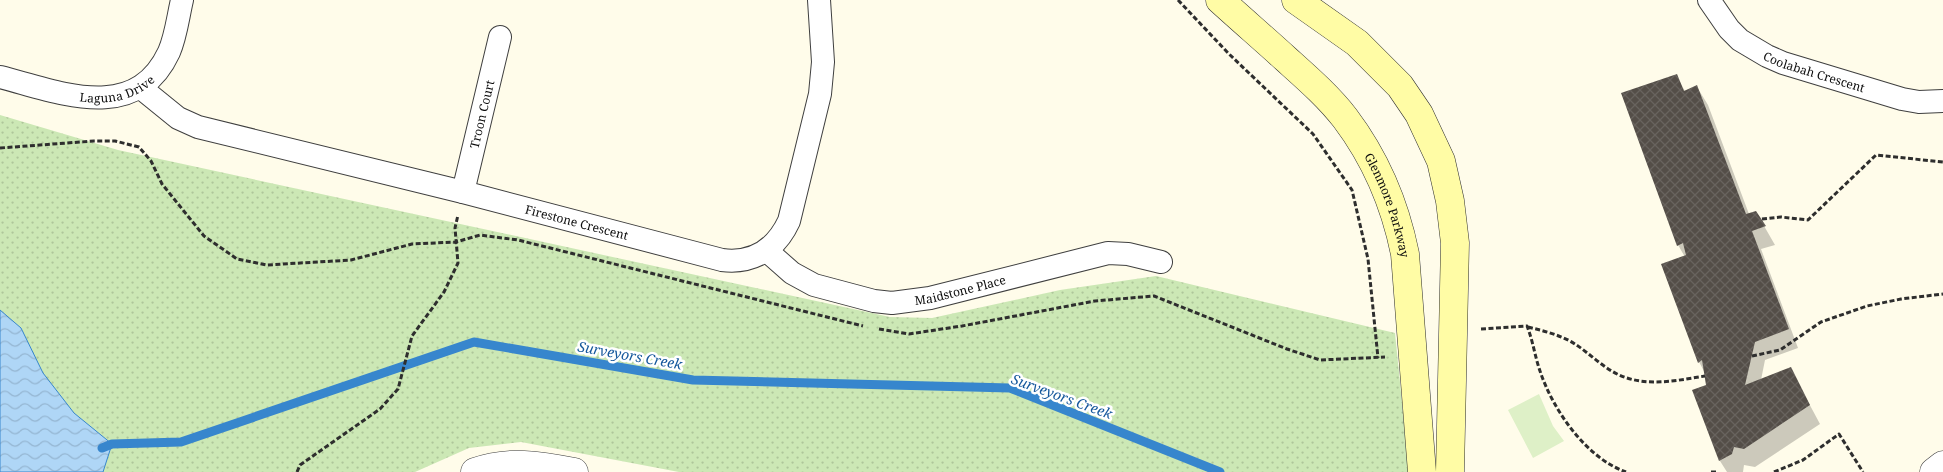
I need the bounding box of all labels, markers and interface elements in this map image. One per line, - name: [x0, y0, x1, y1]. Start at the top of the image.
- street label: Coolabah Crescent: [1761, 47, 1867, 96]
- street label: Laguna Drive: [79, 71, 158, 106]
- street label: Troon Court: [465, 78, 498, 150]
- street label: Glenmore Parkway: [1361, 150, 1414, 259]
- street label: Firestone Crescent: [523, 200, 630, 244]
- street label: Maidstone Place: [914, 271, 1007, 308]
- water label: Surveyors Creek: [576, 336, 685, 374]
- water label: Surveyors Creek: [1009, 369, 1116, 423]

